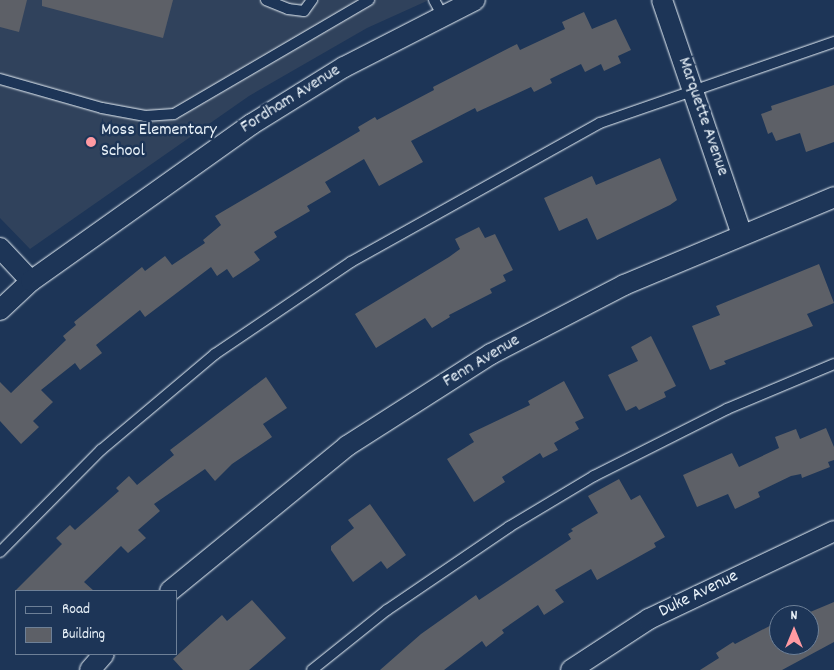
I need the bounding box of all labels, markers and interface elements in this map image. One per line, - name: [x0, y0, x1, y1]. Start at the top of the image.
- street label: Marquette Avenue: [672, 55, 732, 179]
- street label: Fordham Avenue: [237, 61, 345, 139]
- place label: Moss Elementary School: [101, 121, 217, 163]
- marker: Moss Elementary School: [85, 136, 97, 148]
- street label: Fenn Avenue: [440, 331, 524, 393]
- street label: Duke Avenue: [656, 567, 742, 623]
- legend: [15, 590, 178, 655]
- text: Road: [62, 599, 90, 621]
- north arrow: [769, 605, 819, 655]
- text: N: [791, 606, 797, 626]
- text: Building: [62, 624, 105, 646]

